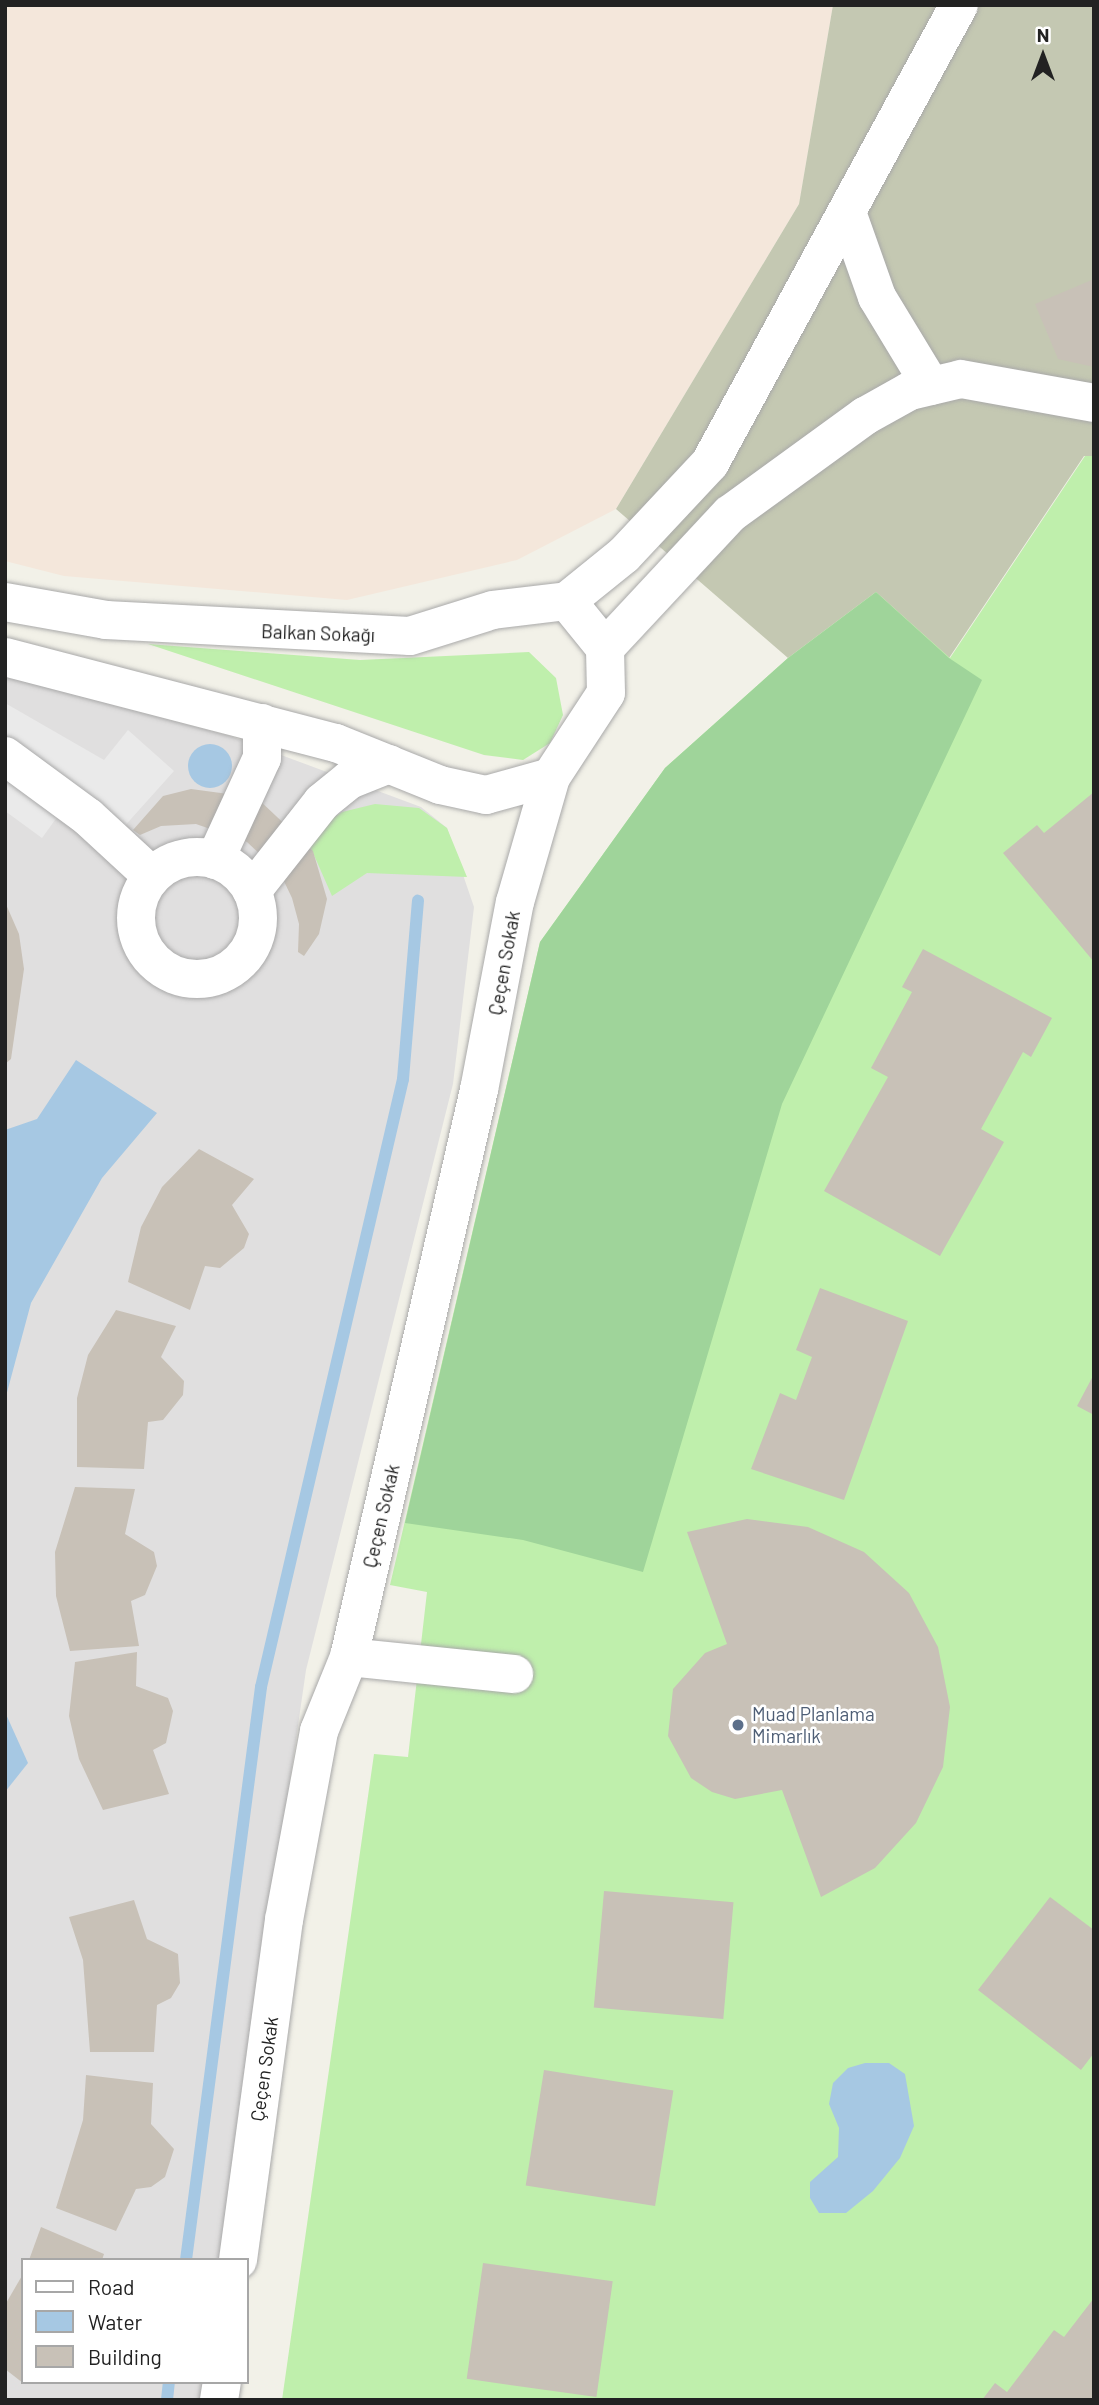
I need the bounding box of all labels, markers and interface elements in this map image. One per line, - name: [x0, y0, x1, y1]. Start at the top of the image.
- north arrow: [1008, 21, 1078, 91]
- text: N: [1037, 23, 1049, 46]
- street label: Balkan Sokağı: [261, 620, 375, 646]
- street label: Çeçen Sokak: [484, 909, 524, 1017]
- street label: Çeçen Sokak: [358, 1462, 404, 1570]
- place label: Muad Planlama Mimarlık: [752, 1703, 875, 1747]
- marker: Muad Planlama Mimarlık: [730, 1717, 746, 1733]
- street label: Çeçen Sokak: [245, 2015, 283, 2123]
- legend: [21, 2258, 248, 2384]
- text: Road: [88, 2274, 134, 2299]
- text: Water: [88, 2309, 142, 2334]
- text: Building: [88, 2344, 162, 2369]

